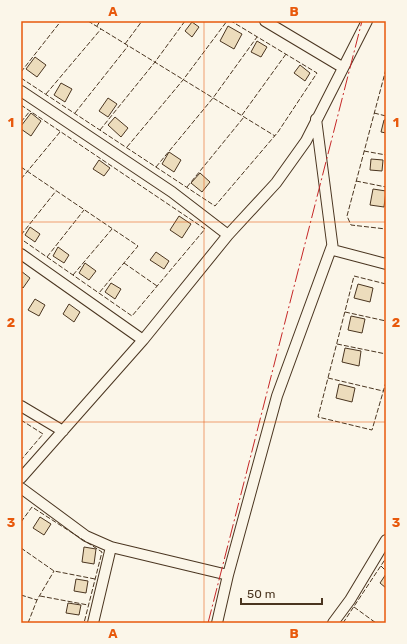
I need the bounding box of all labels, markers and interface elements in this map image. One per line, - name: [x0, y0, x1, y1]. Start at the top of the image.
- text: A: [108, 4, 118, 19]
- text: B: [289, 4, 299, 19]
- text: 1: [8, 115, 14, 130]
- text: 1: [393, 115, 399, 130]
- text: 2: [7, 315, 15, 330]
- text: 2: [392, 315, 400, 330]
- text: 3: [7, 515, 16, 530]
- text: 3: [392, 515, 401, 530]
- scale bar: [241, 580, 322, 606]
- text: 50 m: [247, 587, 275, 601]
- text: A: [108, 626, 118, 641]
- text: B: [289, 626, 299, 641]

